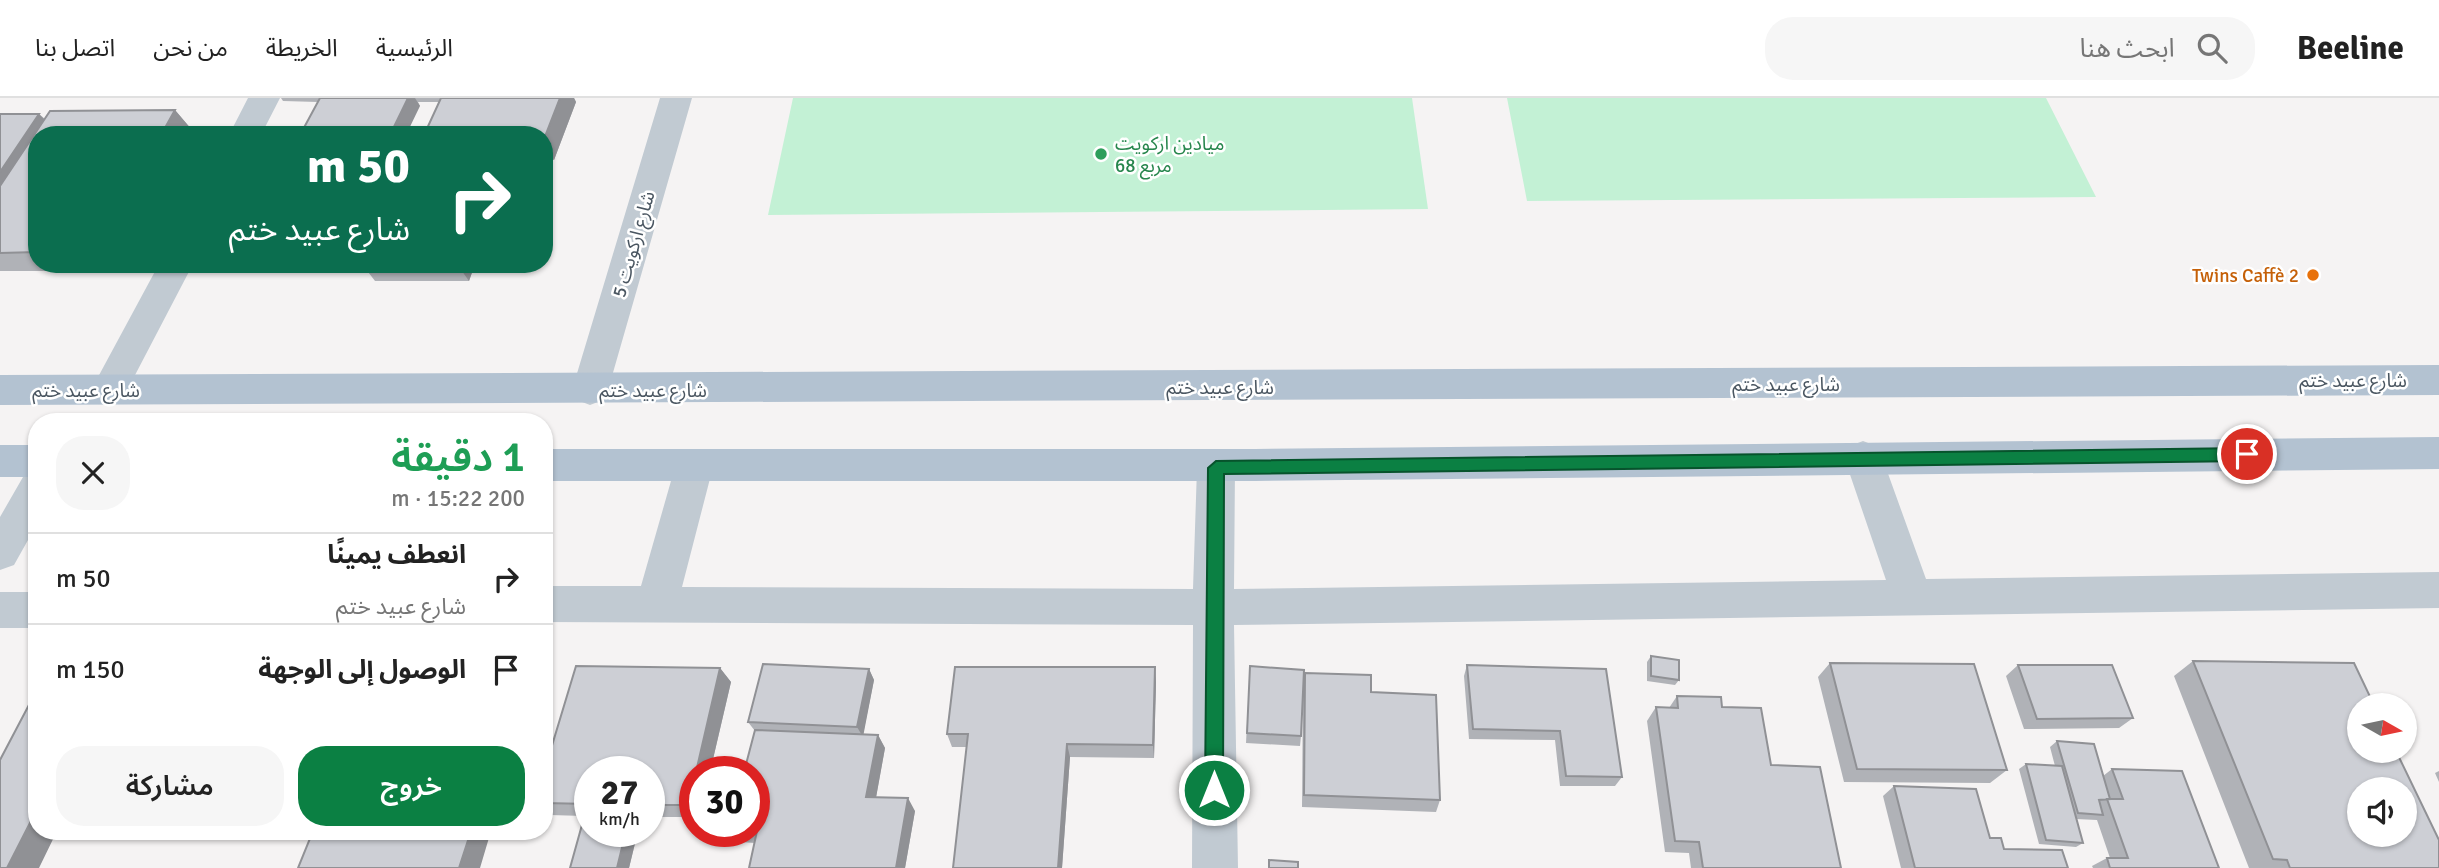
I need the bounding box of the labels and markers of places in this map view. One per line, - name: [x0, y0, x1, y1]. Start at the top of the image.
- place label: ميادين اركويت مربع 68: [1115, 132, 1224, 180]
- marker: ميادين اركويت مربع 68: [1093, 146, 1109, 162]
- place label: Twins Caffè 2: [2192, 264, 2299, 288]
- marker: Twins Caffè 2: [2305, 267, 2321, 283]
- pin: [2217, 424, 2277, 484]

